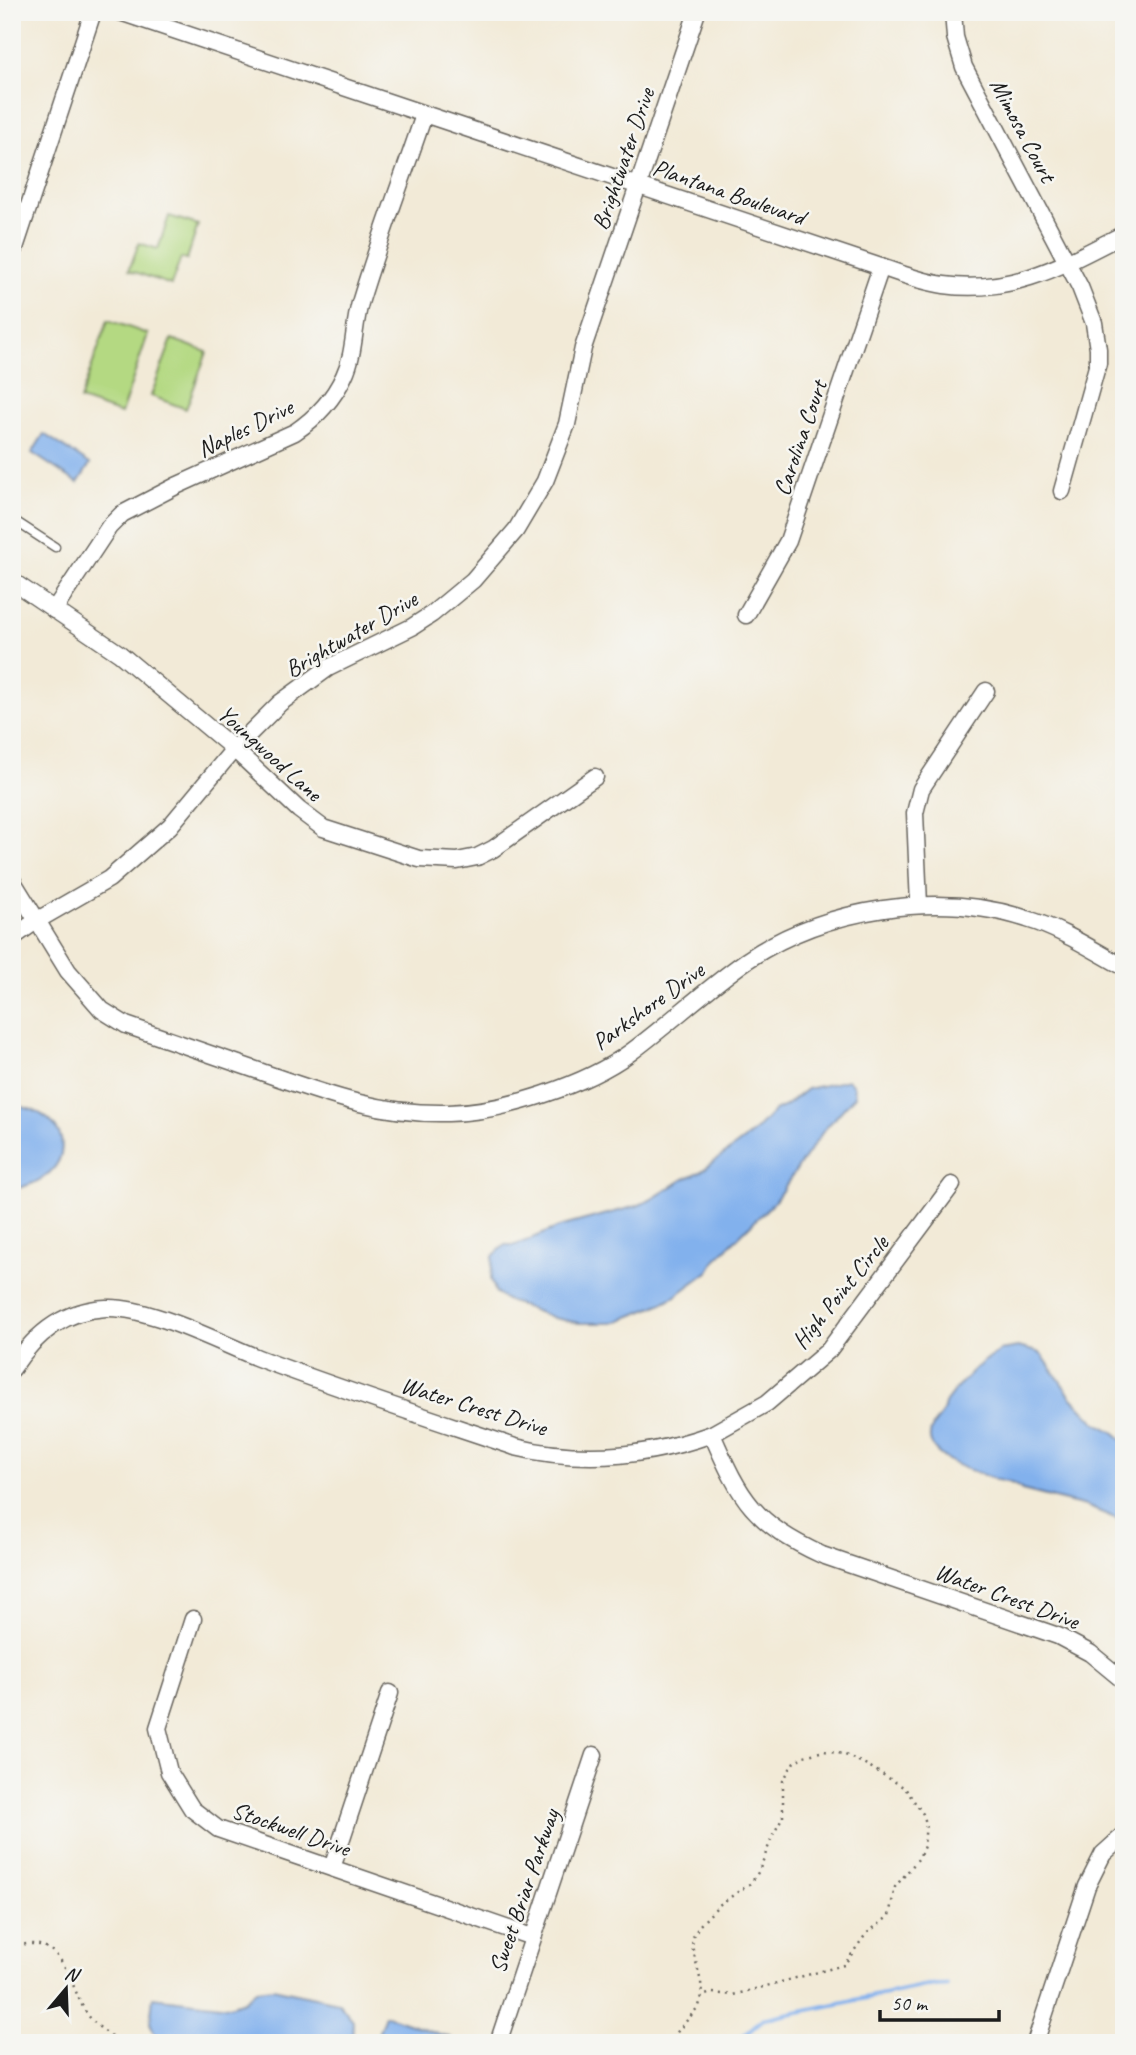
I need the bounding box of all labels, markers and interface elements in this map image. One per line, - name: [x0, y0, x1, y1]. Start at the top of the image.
- street label: Mimosa Court: [983, 73, 1064, 189]
- street label: Brightwater Drive: [585, 82, 662, 234]
- street label: Plantana Boulevard: [649, 152, 812, 233]
- street label: Carolina Court: [766, 375, 834, 500]
- street label: Naples Drive: [192, 391, 300, 464]
- street label: Brightwater Drive: [279, 583, 425, 684]
- street label: Youngwood Lane: [212, 698, 330, 809]
- street label: Parkshore Drive: [586, 954, 712, 1057]
- street label: High Point Circle: [785, 1227, 896, 1355]
- street label: Water Crest Drive: [397, 1370, 553, 1443]
- street label: Water Crest Drive: [931, 1556, 1085, 1637]
- street label: Stockwell Drive: [228, 1795, 356, 1864]
- street label: Sweet Briar Parkway: [482, 1804, 567, 1977]
- north arrow: [32, 1954, 102, 2024]
- text: N: [62, 1961, 84, 1988]
- scale bar: [880, 1978, 1000, 2022]
- text: 50 m: [891, 1990, 929, 2016]

